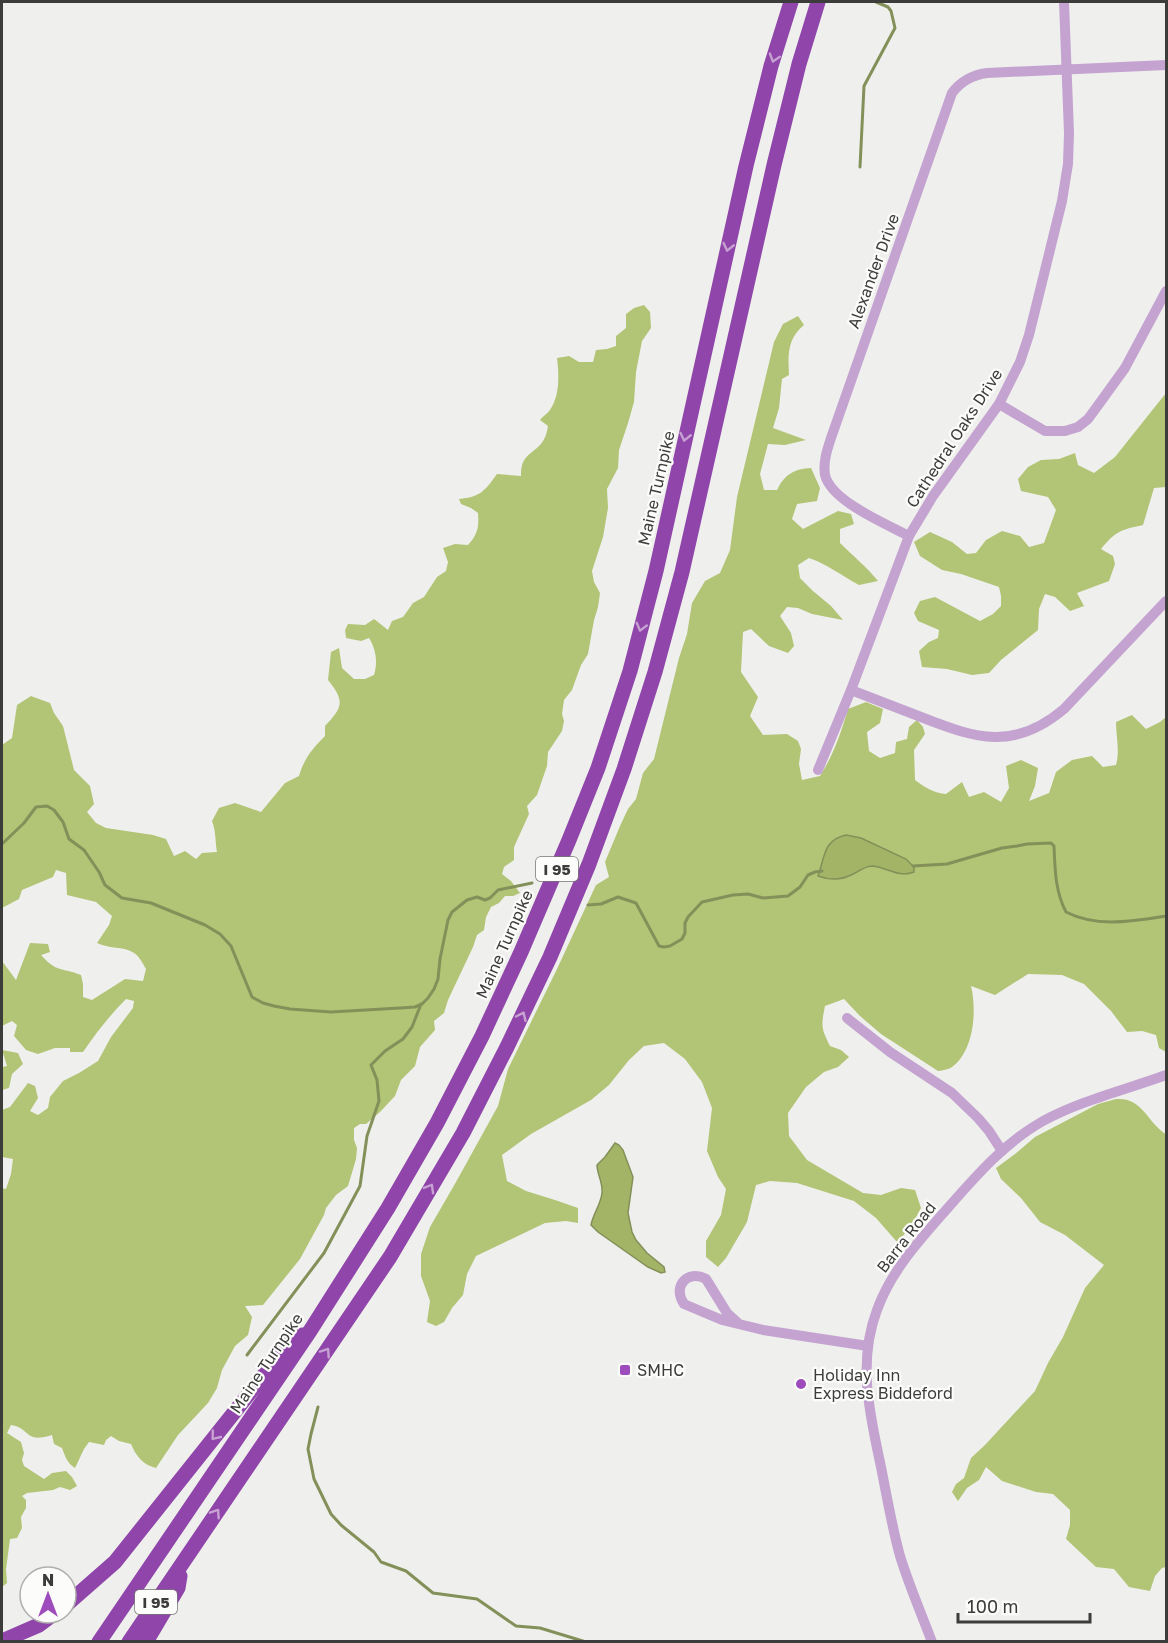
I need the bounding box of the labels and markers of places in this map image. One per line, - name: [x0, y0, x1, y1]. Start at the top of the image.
- place label: SMHC: [637, 1360, 684, 1380]
- marker: SMHC: [618, 1363, 632, 1377]
- place label: Holiday Inn Express Biddeford: [813, 1365, 953, 1403]
- marker: Holiday Inn Express Biddeford: [794, 1377, 808, 1391]

